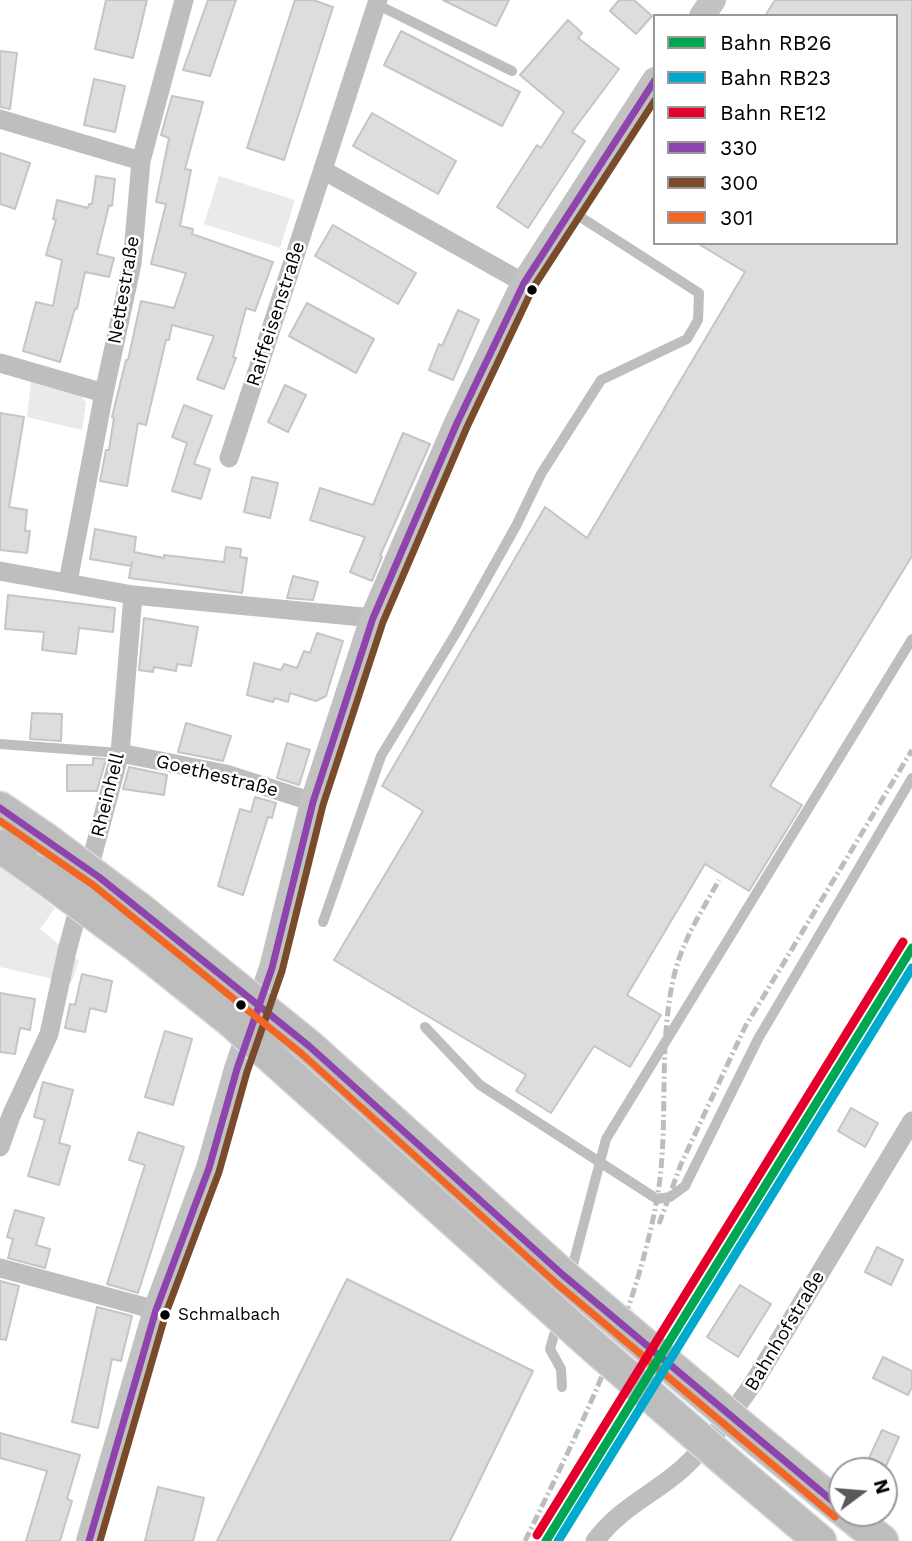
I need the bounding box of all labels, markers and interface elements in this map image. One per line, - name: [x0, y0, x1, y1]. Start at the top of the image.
- legend: [653, 14, 898, 245]
- text: Bahn RB26: [720, 30, 831, 55]
- text: Bahn RB23: [720, 65, 831, 90]
- text: Bahn RE12: [720, 100, 827, 125]
- text: 330: [720, 135, 758, 160]
- text: 300: [720, 170, 758, 195]
- text: 301: [720, 205, 754, 230]
- street label: Nettestraße: [103, 234, 145, 346]
- street label: Raiffeisenstraße: [242, 239, 310, 389]
- unlabelled marker: [525, 283, 539, 297]
- street label: Rheinhell: [86, 750, 130, 840]
- street label: Goethestraße: [153, 750, 281, 802]
- unlabelled marker: [234, 998, 248, 1012]
- street label: Bahnhofstraße: [740, 1267, 830, 1395]
- place label: Schmalbach: [178, 1305, 280, 1325]
- marker: Schmalbach: [158, 1308, 172, 1322]
- north arrow: [828, 1457, 898, 1527]
- text: N: [869, 1477, 895, 1497]

